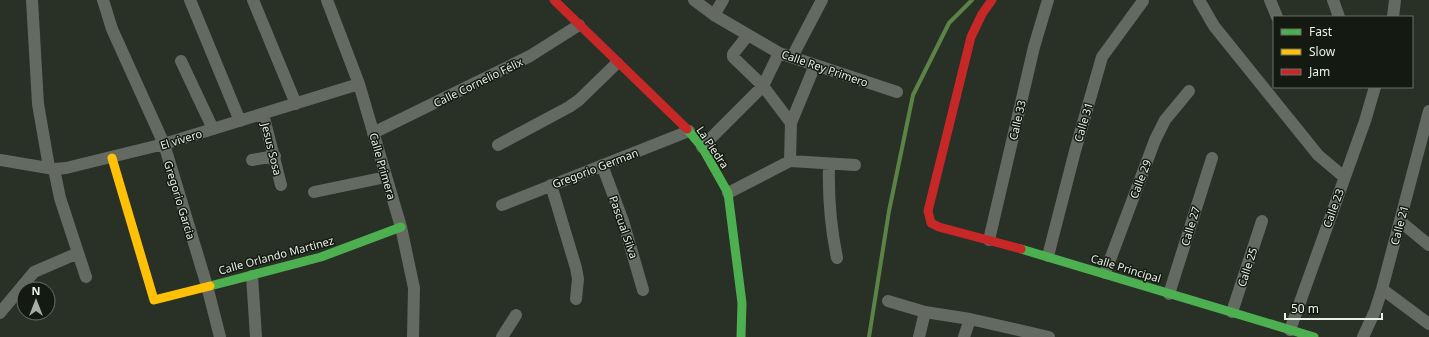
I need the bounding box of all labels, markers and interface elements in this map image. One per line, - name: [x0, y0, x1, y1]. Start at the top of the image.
- legend: [1273, 16, 1413, 88]
- text: Fast: [1309, 23, 1333, 40]
- text: Slow: [1309, 43, 1336, 60]
- street label: Calle Rey Primero: [780, 46, 871, 90]
- street label: Calle Cornelio Félix: [431, 54, 525, 110]
- text: Jam: [1308, 63, 1330, 80]
- street label: Calle 33: [1005, 99, 1029, 141]
- street label: Calle 31: [1070, 100, 1096, 144]
- street label: Jesus Sosa: [258, 120, 286, 177]
- street label: La Piedra: [693, 123, 733, 171]
- street label: El vivero: [158, 125, 204, 152]
- street label: Calle Primera: [366, 131, 400, 201]
- street label: Gregorio German: [550, 145, 640, 191]
- street label: Calle 29: [1126, 157, 1154, 201]
- street label: Gregorio Garcia: [161, 159, 199, 241]
- street label: Calle 23: [1319, 186, 1347, 230]
- street label: Pascual Silva: [606, 194, 642, 260]
- street label: Calle 27: [1177, 204, 1203, 248]
- street label: Calle 21: [1387, 204, 1411, 246]
- street label: Calle Orlando Martinez: [217, 232, 335, 278]
- street label: Calle 25: [1234, 245, 1260, 289]
- street label: Calle Principal: [1089, 250, 1163, 286]
- north arrow: [16, 281, 56, 321]
- text: N: [32, 283, 40, 298]
- scale bar: [1285, 295, 1382, 321]
- text: 50 m: [1291, 300, 1319, 317]

